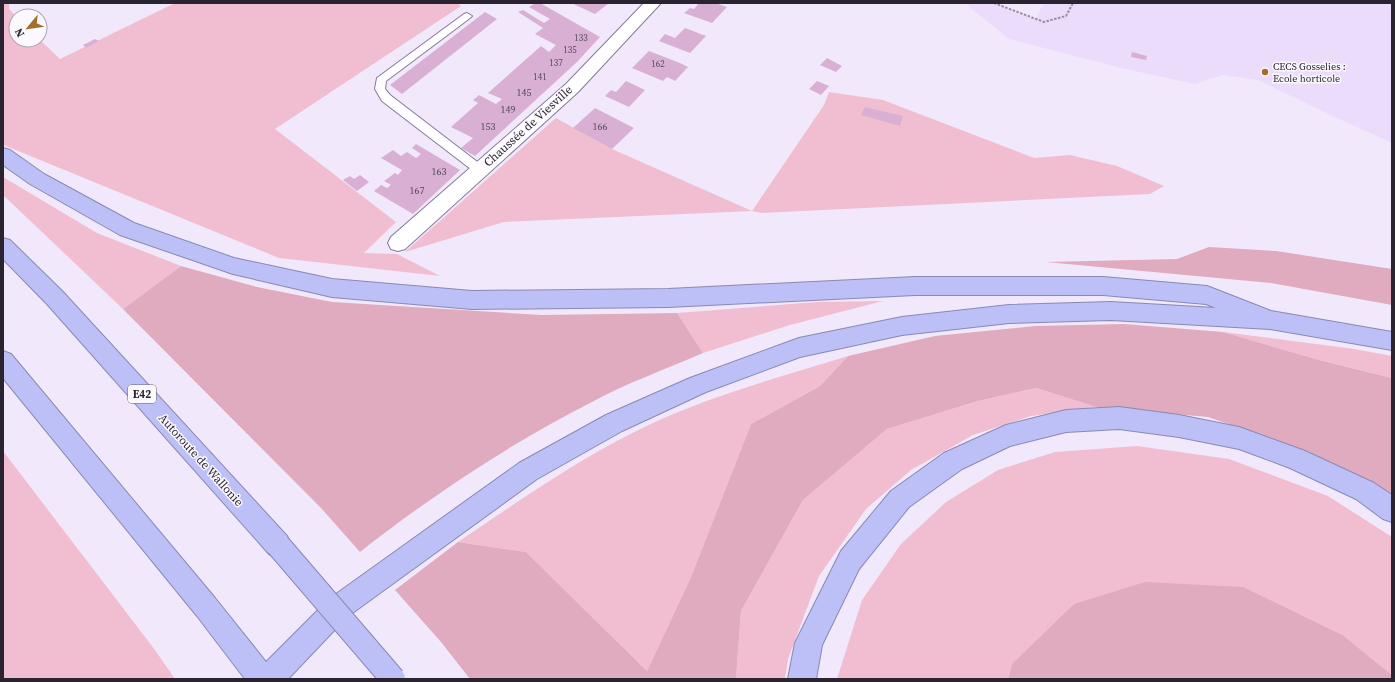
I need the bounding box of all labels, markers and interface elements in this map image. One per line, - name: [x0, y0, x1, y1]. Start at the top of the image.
- north arrow: [8, 8, 48, 48]
- text: N: [11, 25, 28, 40]
- house number: 133: [574, 32, 588, 44]
- house number: 135: [563, 44, 577, 56]
- house number: 137: [549, 57, 563, 69]
- house number: 162: [651, 58, 665, 70]
- place label: CECS Gosselies : Ecole horticole: [1273, 60, 1346, 85]
- marker: CECS Gosselies : Ecole horticole: [1260, 67, 1270, 77]
- house number: 141: [533, 71, 547, 83]
- street label: Chaussée de Viesville: [480, 82, 576, 170]
- house number: 145: [517, 86, 532, 99]
- house number: 149: [501, 103, 516, 116]
- house number: 153: [481, 120, 496, 133]
- house number: 166: [593, 120, 608, 133]
- house number: 163: [432, 165, 447, 178]
- house number: 167: [410, 184, 425, 197]
- road number: E42: [128, 385, 156, 403]
- street label: Autoroute de Wallonie: [155, 410, 247, 510]

